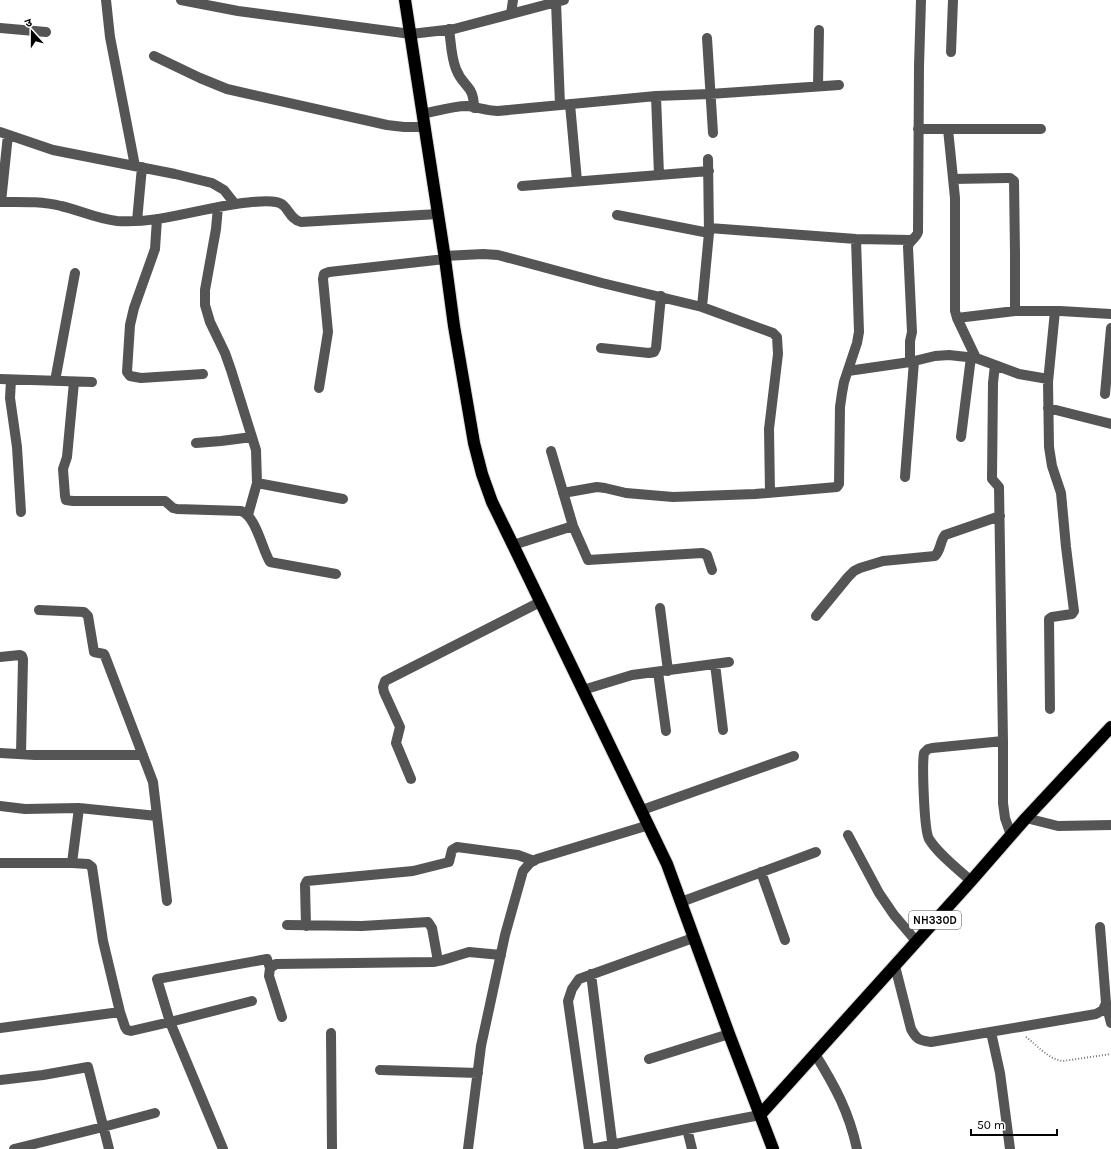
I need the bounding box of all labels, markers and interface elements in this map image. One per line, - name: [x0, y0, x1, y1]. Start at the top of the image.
- north arrow: [12, 12, 52, 52]
- text: उ: [23, 16, 34, 30]
- road number: NH330D: [909, 911, 961, 929]
- scale bar: [971, 1111, 1057, 1137]
- text: 50 m: [977, 1118, 1005, 1132]

